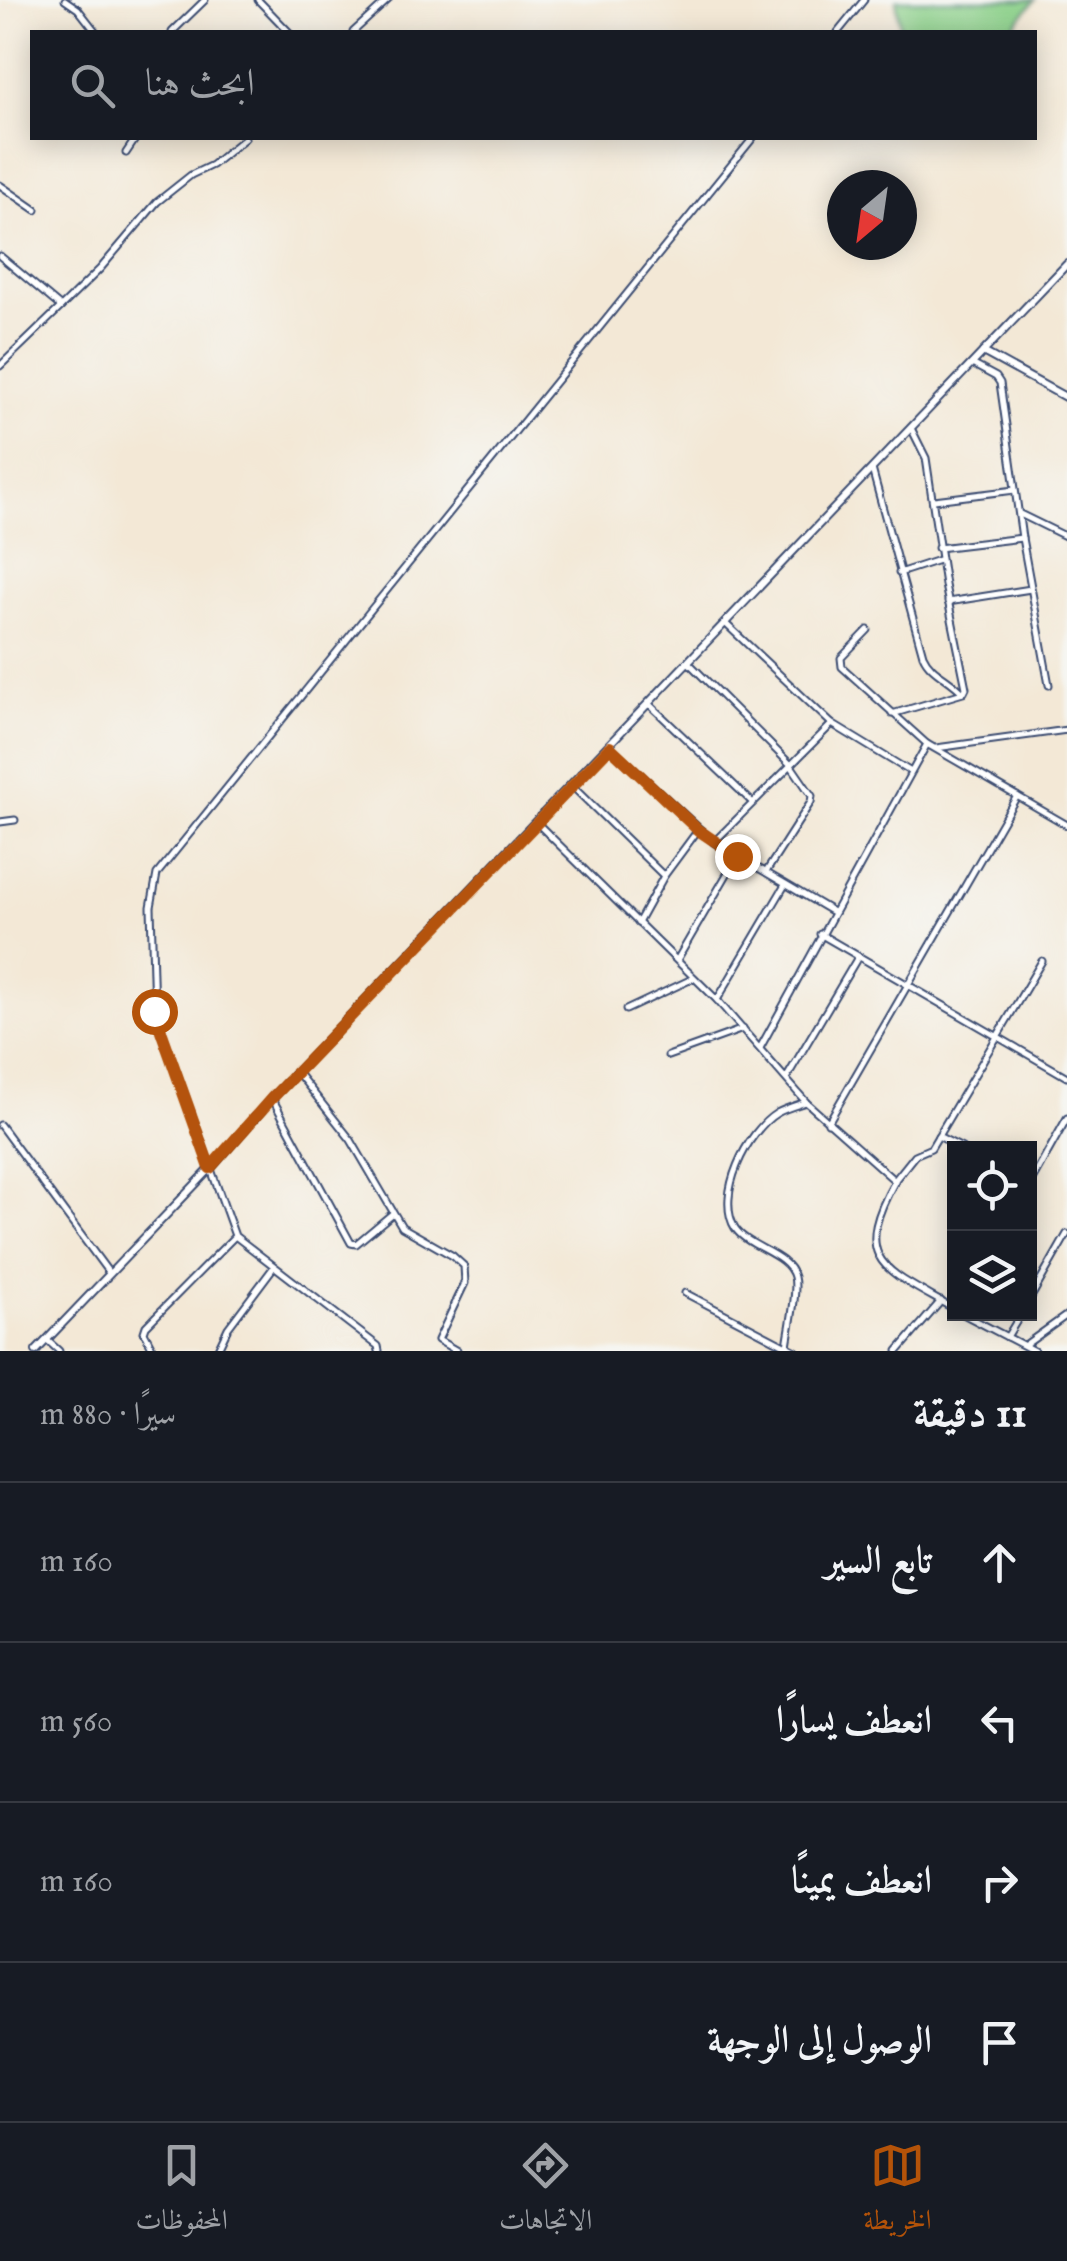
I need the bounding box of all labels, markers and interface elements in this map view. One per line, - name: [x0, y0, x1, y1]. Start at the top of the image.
- search box: [30, 30, 1037, 140]
- icon: search: [65, 58, 120, 113]
- text: ابحث هنا: [145, 61, 255, 109]
- north arrow: [827, 170, 917, 260]
- route end: [715, 834, 761, 880]
- route start: [132, 989, 178, 1035]
- map controls: [947, 1141, 1037, 1321]
- button: locate: [947, 1141, 1037, 1231]
- button: layers: [947, 1231, 1037, 1321]
- text: 11 دقيقة: [913, 1388, 1027, 1441]
- text: سيرًا · 880 m: [40, 1395, 176, 1436]
- icon: ahead: [972, 1535, 1027, 1590]
- text: تابع السير: [824, 1538, 932, 1586]
- text: 160 m: [40, 1542, 113, 1583]
- icon: left: [972, 1695, 1027, 1750]
- text: انعطف يسارًا: [776, 1698, 932, 1746]
- text: 560 m: [40, 1702, 112, 1743]
- icon: right: [972, 1855, 1027, 1910]
- text: انعطف يمينًا: [791, 1858, 932, 1906]
- text: 160 m: [40, 1862, 113, 1903]
- icon: arrive: [972, 2015, 1027, 2070]
- text: الوصول إلى الوجهة: [707, 2018, 932, 2066]
- tab: المحفوظات: [136, 2138, 228, 2247]
- tab: الاتجاهات: [499, 2138, 592, 2247]
- tab: الخريطة: [863, 2138, 931, 2247]

